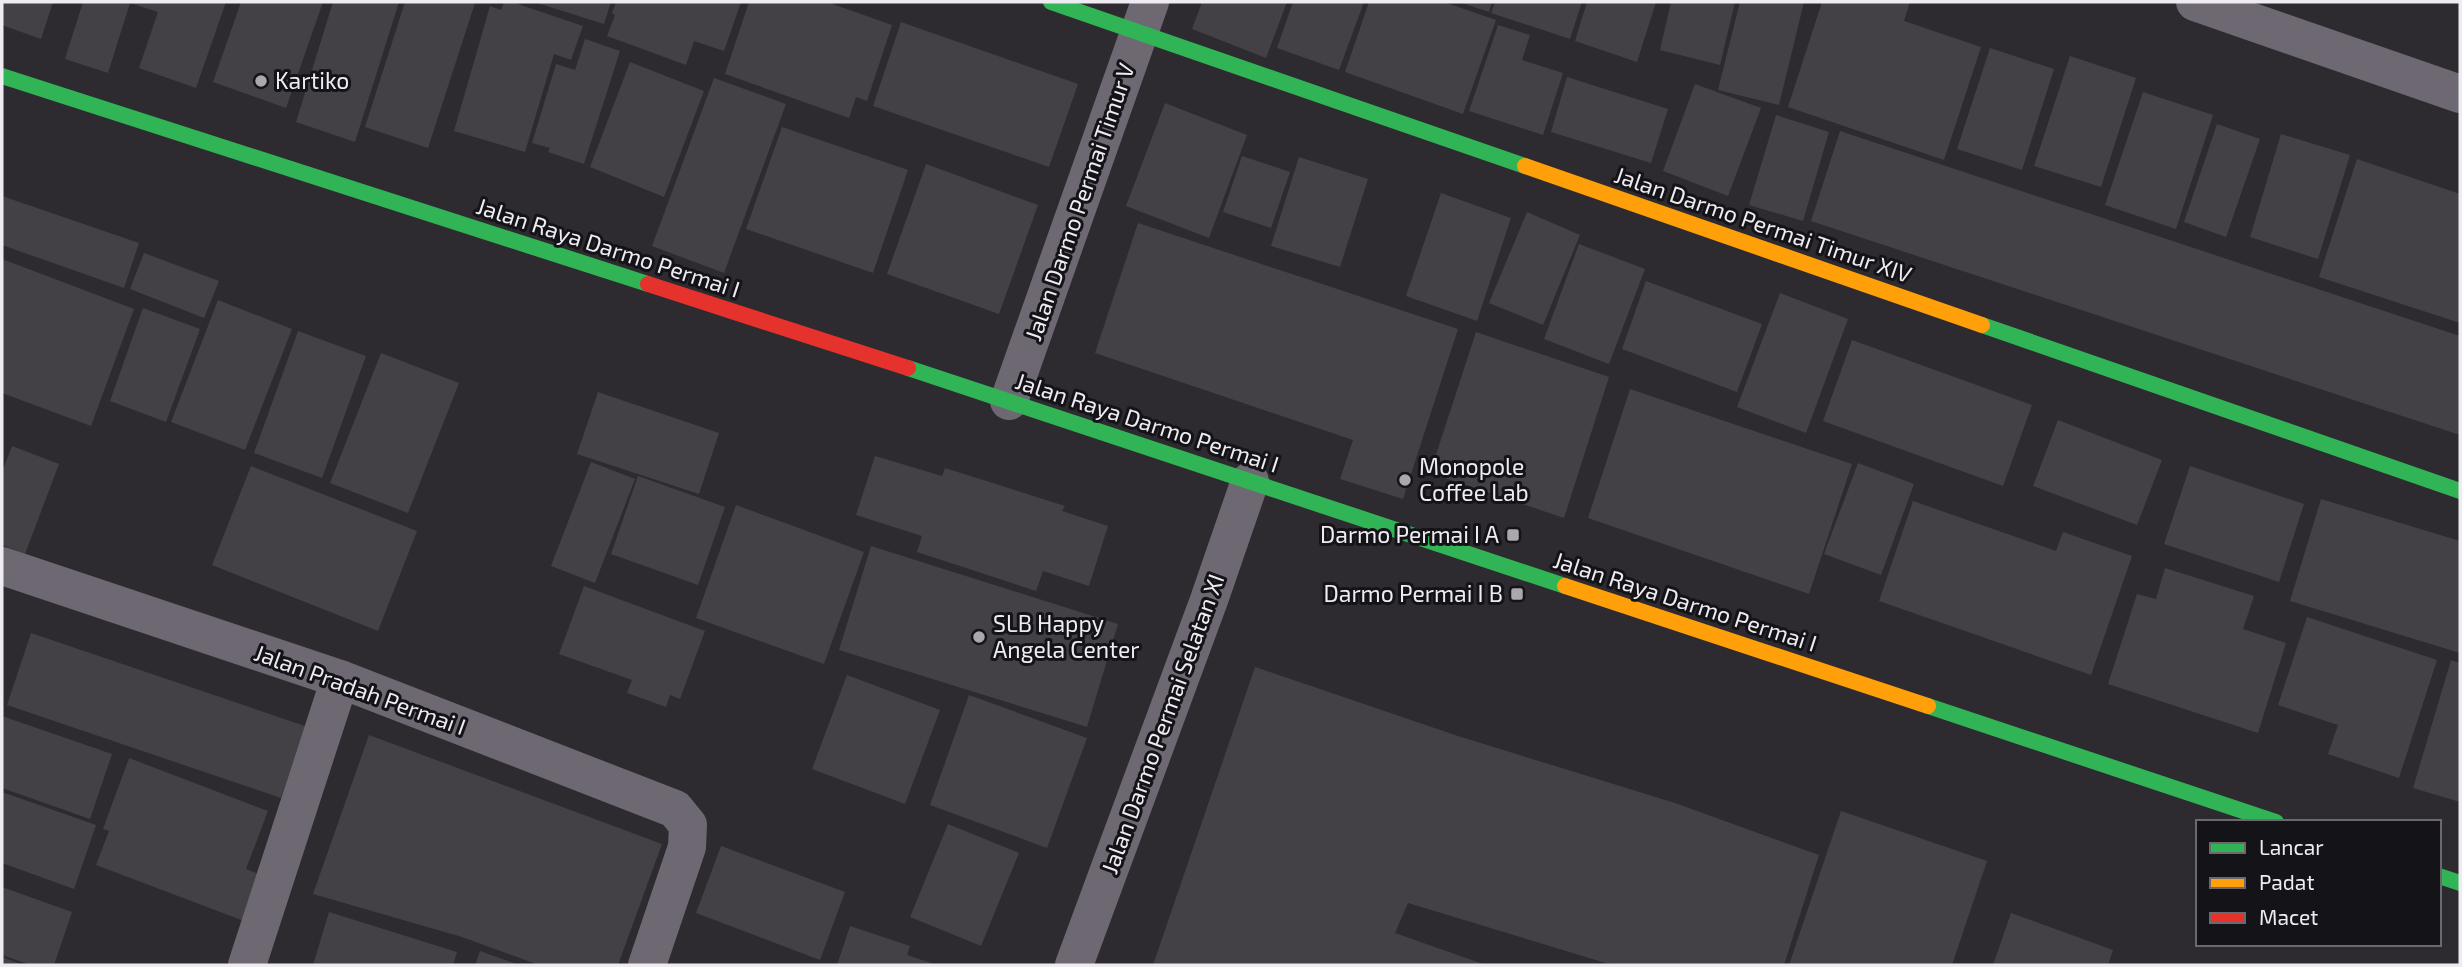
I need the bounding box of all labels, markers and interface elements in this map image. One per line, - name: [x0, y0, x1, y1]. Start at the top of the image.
- street label: Jalan Darmo Permai Timur V: [1018, 59, 1140, 344]
- place label: Kartiko: [275, 66, 349, 94]
- marker: Kartiko: [253, 73, 269, 89]
- street label: Jalan Darmo Permai Timur XIV: [1611, 160, 1915, 288]
- street label: Jalan Raya Darmo Permai I: [473, 191, 743, 303]
- street label: Jalan Raya Darmo Permai I: [1012, 366, 1282, 478]
- place label: Monopole Coffee Lab: [1419, 452, 1529, 506]
- marker: Monopole Coffee Lab: [1397, 472, 1413, 488]
- place label: Darmo Permai I A: [1320, 520, 1500, 548]
- marker: Darmo Permai I A: [1505, 527, 1521, 543]
- street label: Jalan Raya Darmo Permai I: [1550, 545, 1820, 657]
- street label: Jalan Darmo Permai Selatan XI: [1095, 570, 1229, 877]
- place label: Darmo Permai I B: [1324, 579, 1503, 607]
- marker: Darmo Permai I B: [1509, 586, 1525, 602]
- place label: SLB Happy Angela Center: [993, 609, 1140, 663]
- marker: SLB Happy Angela Center: [971, 629, 987, 645]
- street label: Jalan Pradah Permai I: [251, 638, 470, 740]
- legend: [2196, 820, 2441, 946]
- text: Lancar: [2259, 834, 2324, 859]
- text: Padat: [2259, 869, 2314, 894]
- text: Macet: [2259, 904, 2318, 929]

